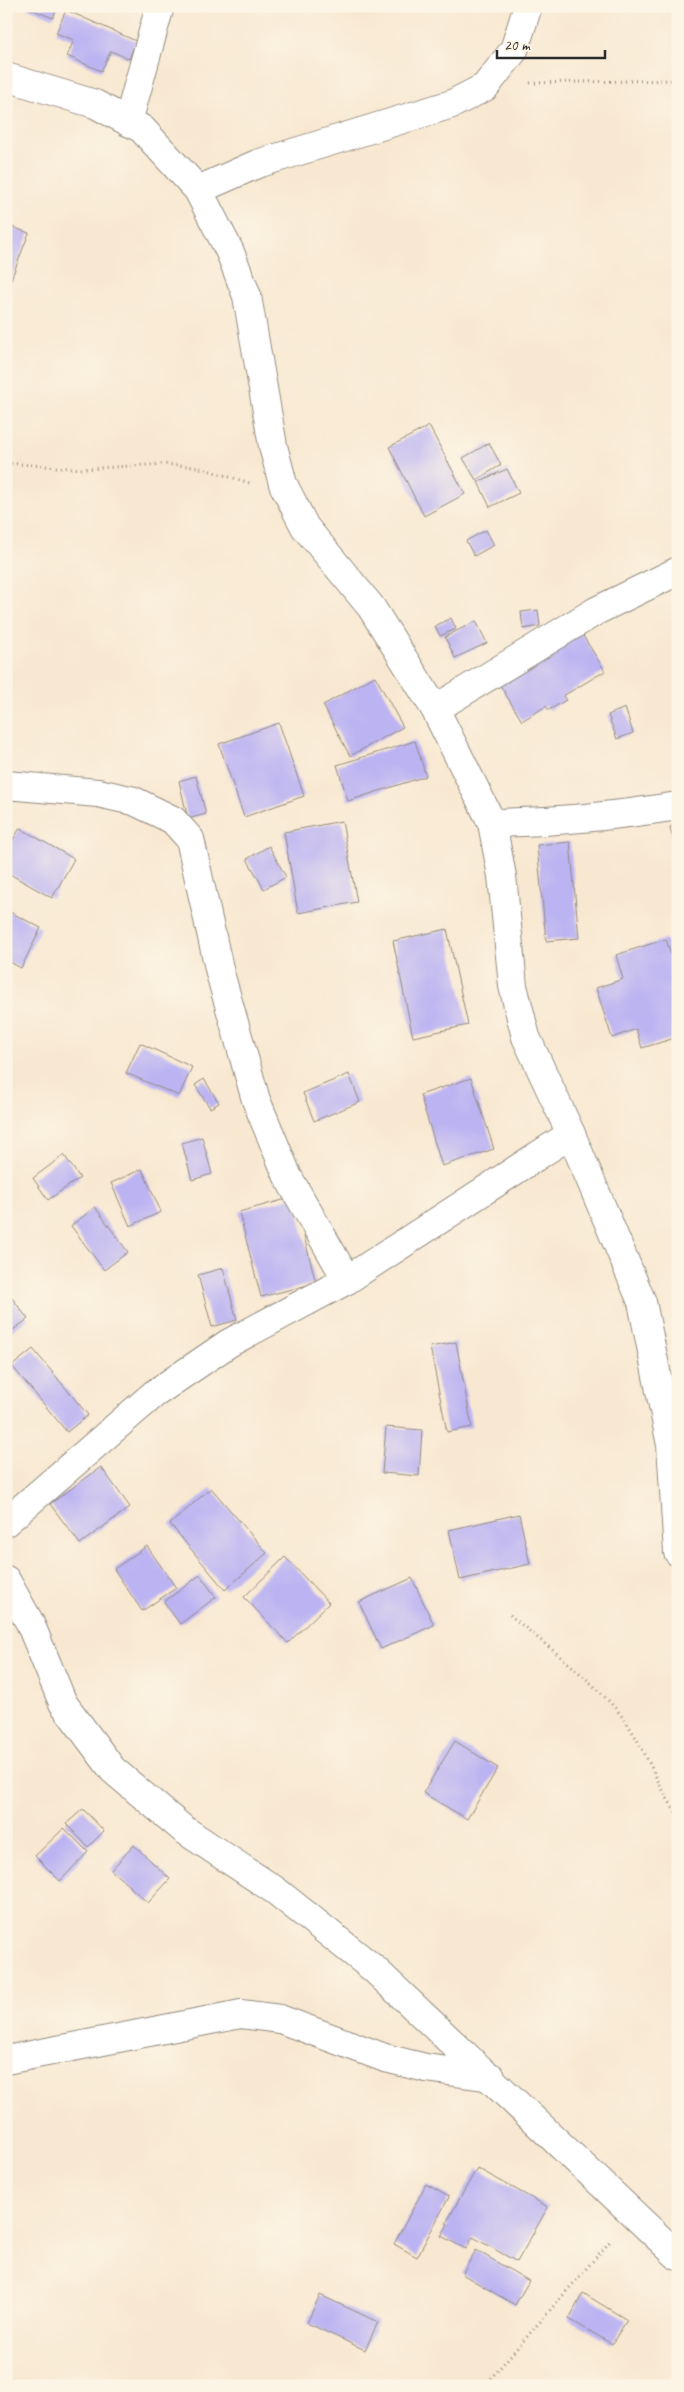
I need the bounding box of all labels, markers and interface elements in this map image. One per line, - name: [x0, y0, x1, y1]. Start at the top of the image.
- scale bar: [497, 28, 604, 60]
- text: 20 m: [504, 36, 531, 55]

